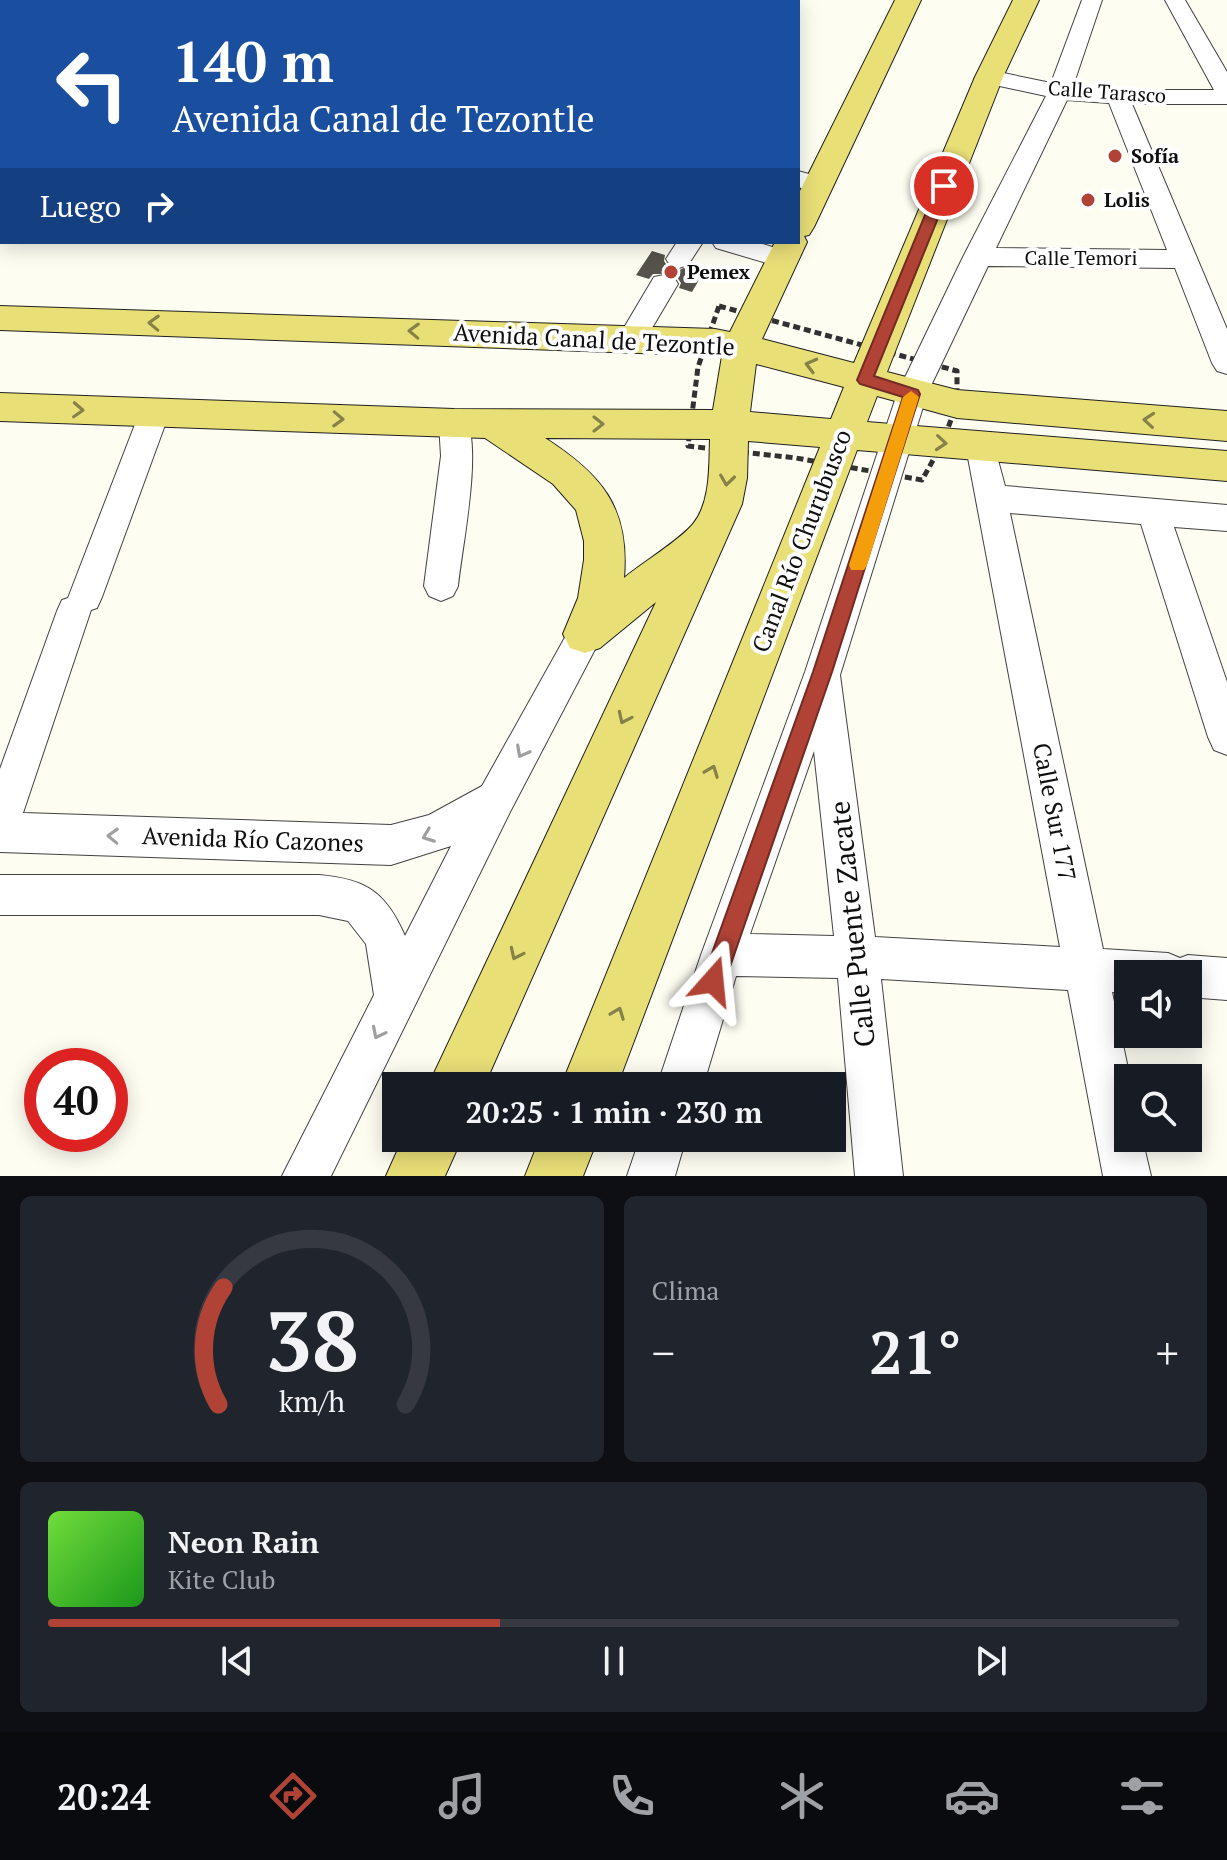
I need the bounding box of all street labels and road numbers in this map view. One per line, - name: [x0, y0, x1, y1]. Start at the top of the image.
- street label: Calle Tarasco: [1047, 74, 1167, 109]
- street label: Calle Temori: [1024, 244, 1138, 271]
- street label: Avenida Canal de Tezontle: [453, 316, 736, 362]
- street label: Canal Río Churubusco: [744, 425, 858, 657]
- street label: Calle Sur 177: [1026, 740, 1084, 884]
- street label: Calle Puente Zacate: [820, 799, 883, 1049]
- street label: Avenida Río Cazones: [142, 819, 364, 859]

